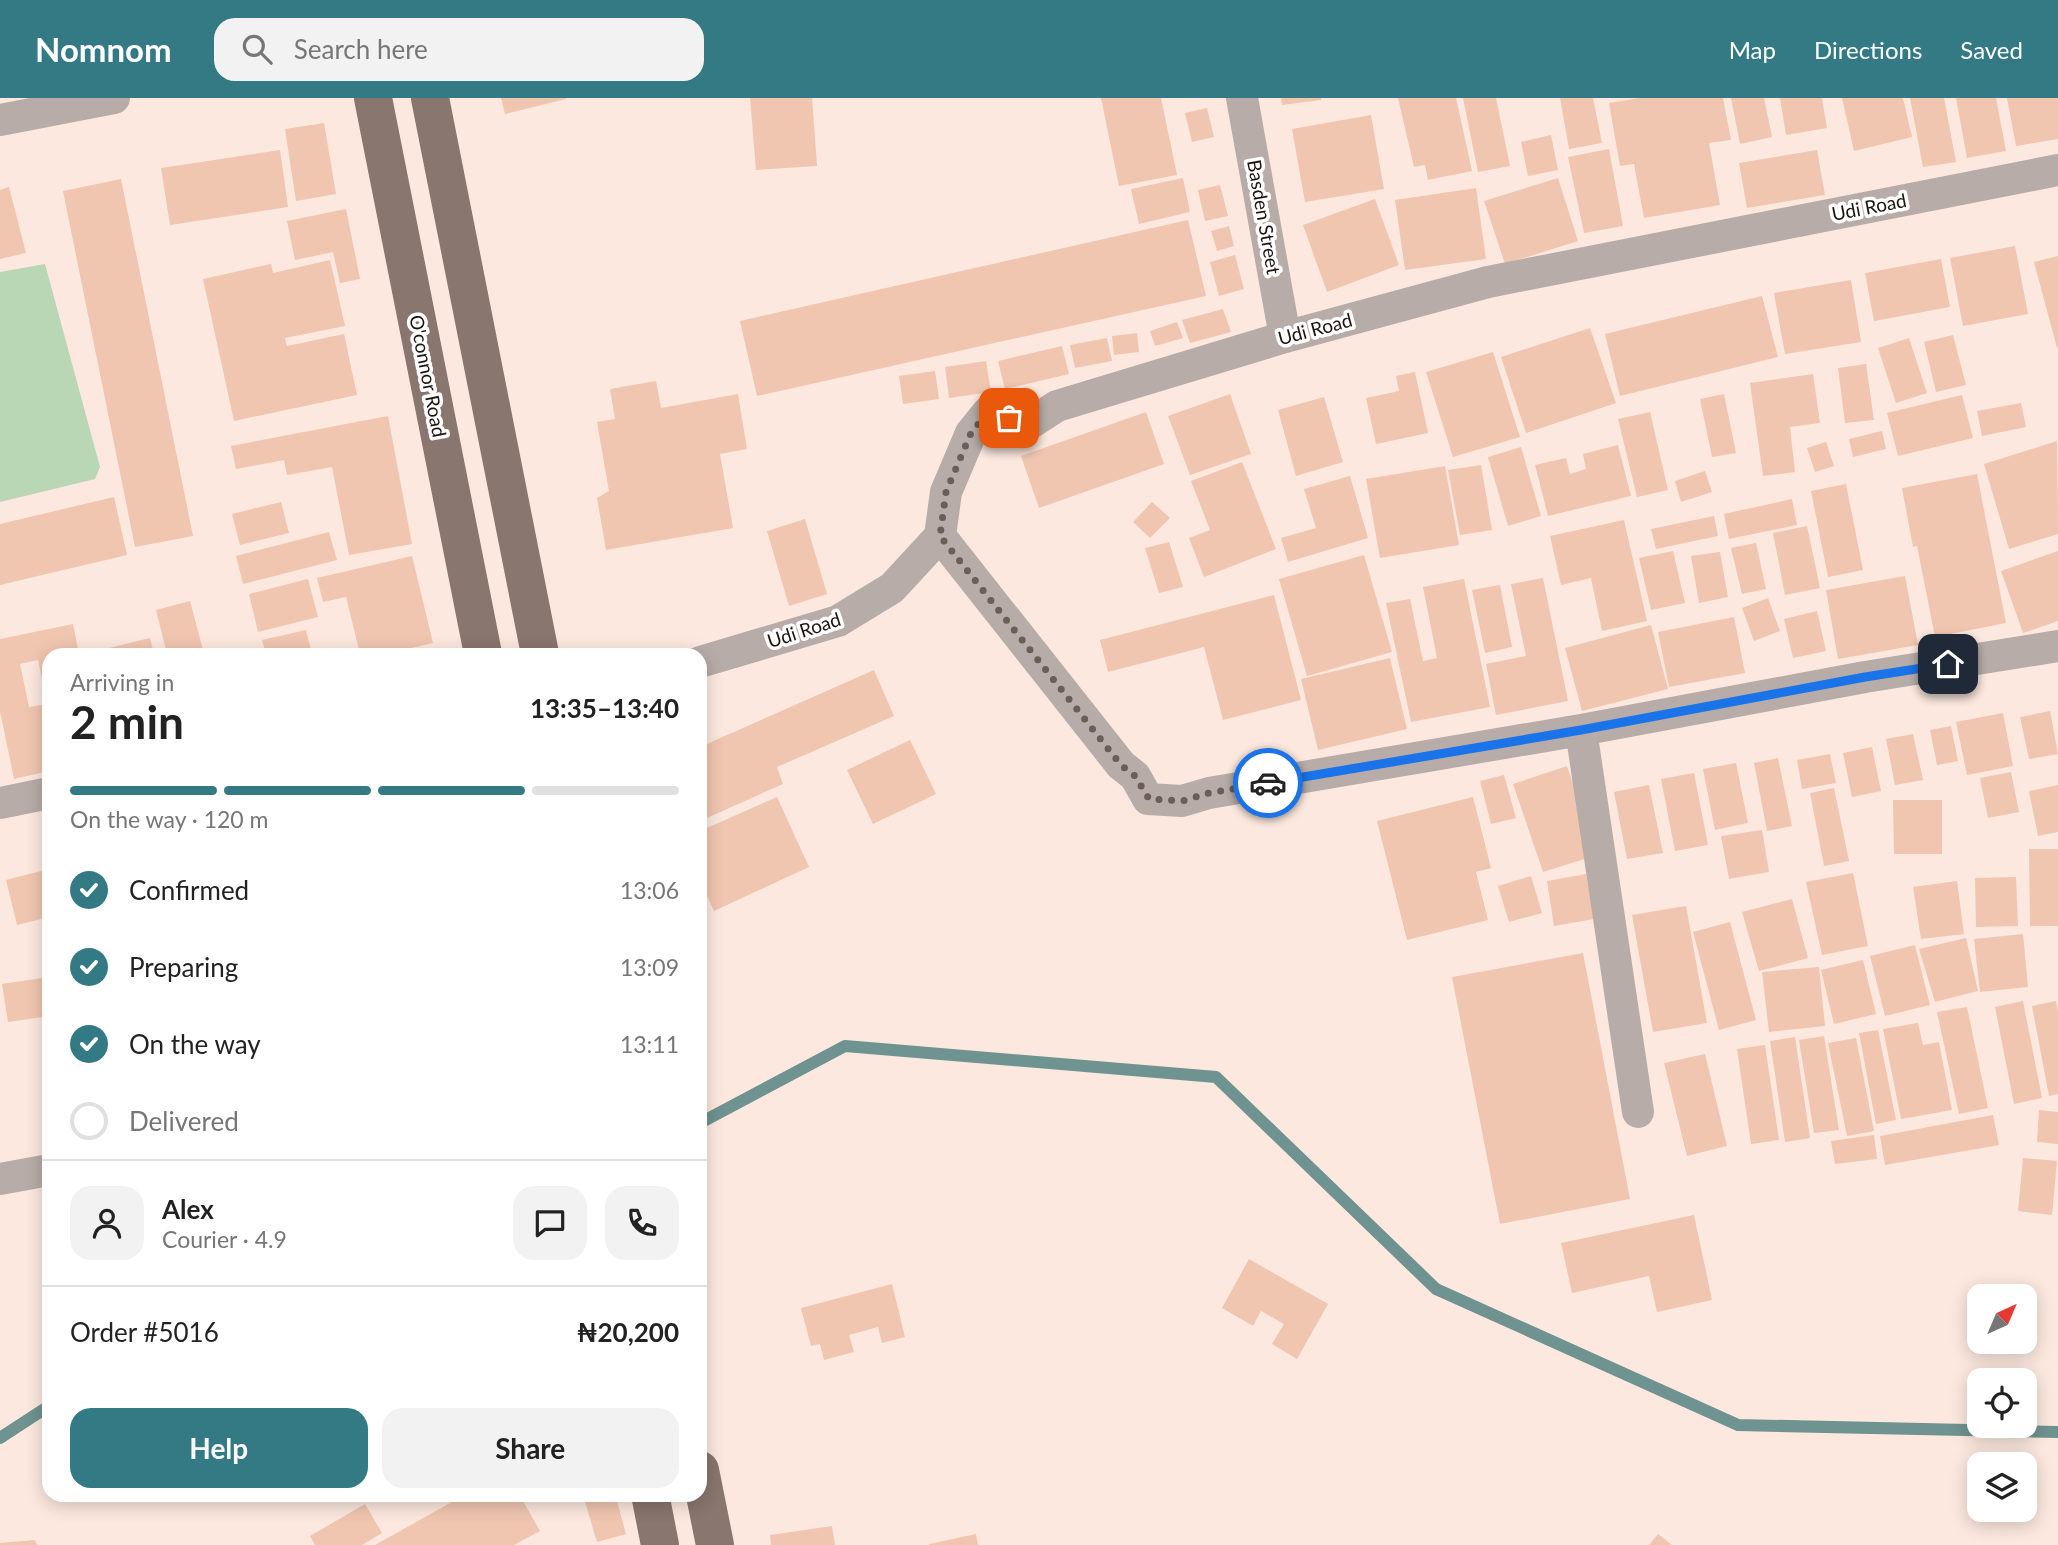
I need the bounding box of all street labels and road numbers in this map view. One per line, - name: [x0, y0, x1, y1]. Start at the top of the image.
- street label: Basden Street: [1243, 158, 1286, 276]
- street label: Udi Road: [1829, 188, 1908, 225]
- street label: Udi Road: [1275, 308, 1354, 349]
- street label: O'connor Road: [405, 313, 452, 439]
- street label: Udi Road: [764, 607, 843, 652]

